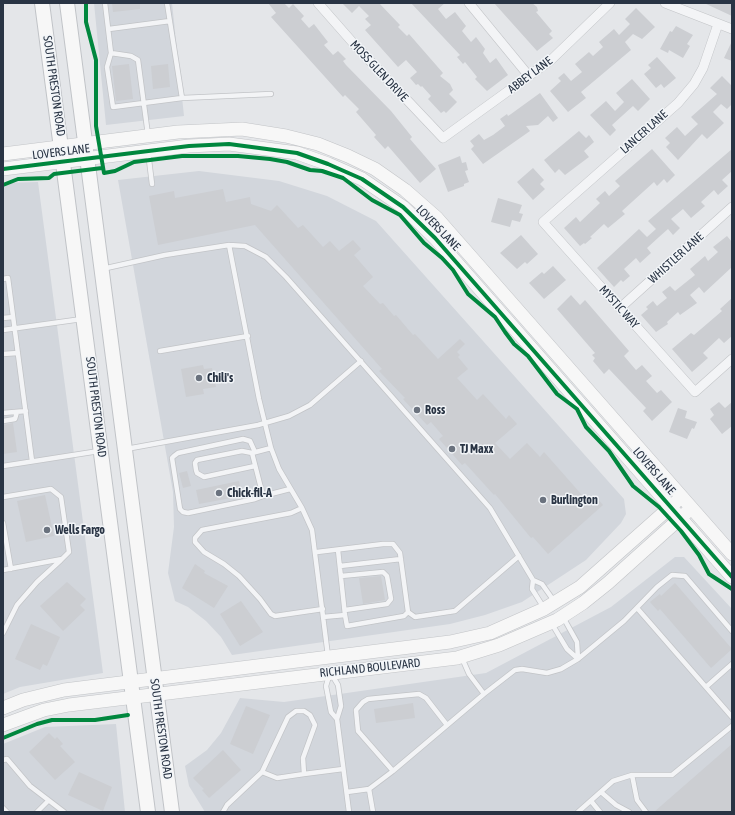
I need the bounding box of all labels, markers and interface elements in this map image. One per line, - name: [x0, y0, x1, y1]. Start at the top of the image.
- street label: SOUTH PRESTON ROAD: [40, 35, 68, 137]
- street label: MOSS GLEN DRIVE: [347, 37, 411, 105]
- street label: ABBEY LANE: [505, 54, 555, 96]
- street label: LANCER LANE: [617, 107, 671, 157]
- street label: LOVERS LANE: [31, 141, 91, 163]
- street label: LOVERS LANE: [413, 202, 463, 254]
- street label: WHISTLER LANE: [645, 230, 707, 286]
- street label: MYSTIC WAY: [596, 283, 642, 331]
- street label: SOUTH PRESTON ROAD: [83, 356, 109, 458]
- place label: Chili's: [207, 371, 233, 385]
- marker: Chili's: [194, 373, 204, 383]
- place label: Ross: [425, 403, 445, 417]
- marker: Ross: [412, 405, 422, 415]
- place label: TJ Maxx: [460, 442, 493, 456]
- marker: TJ Maxx: [447, 444, 457, 454]
- street label: LOVERS LANE: [630, 445, 678, 497]
- place label: Chick-fil-A: [227, 486, 272, 500]
- marker: Chick-fil-A: [214, 488, 224, 498]
- place label: Burlington: [551, 493, 598, 507]
- marker: Burlington: [538, 495, 548, 505]
- place label: Wells Fargo: [55, 523, 105, 537]
- marker: Wells Fargo: [42, 525, 52, 535]
- street label: RICHLAND BOULEVARD: [319, 656, 421, 680]
- street label: SOUTH PRESTON ROAD: [147, 678, 175, 780]

